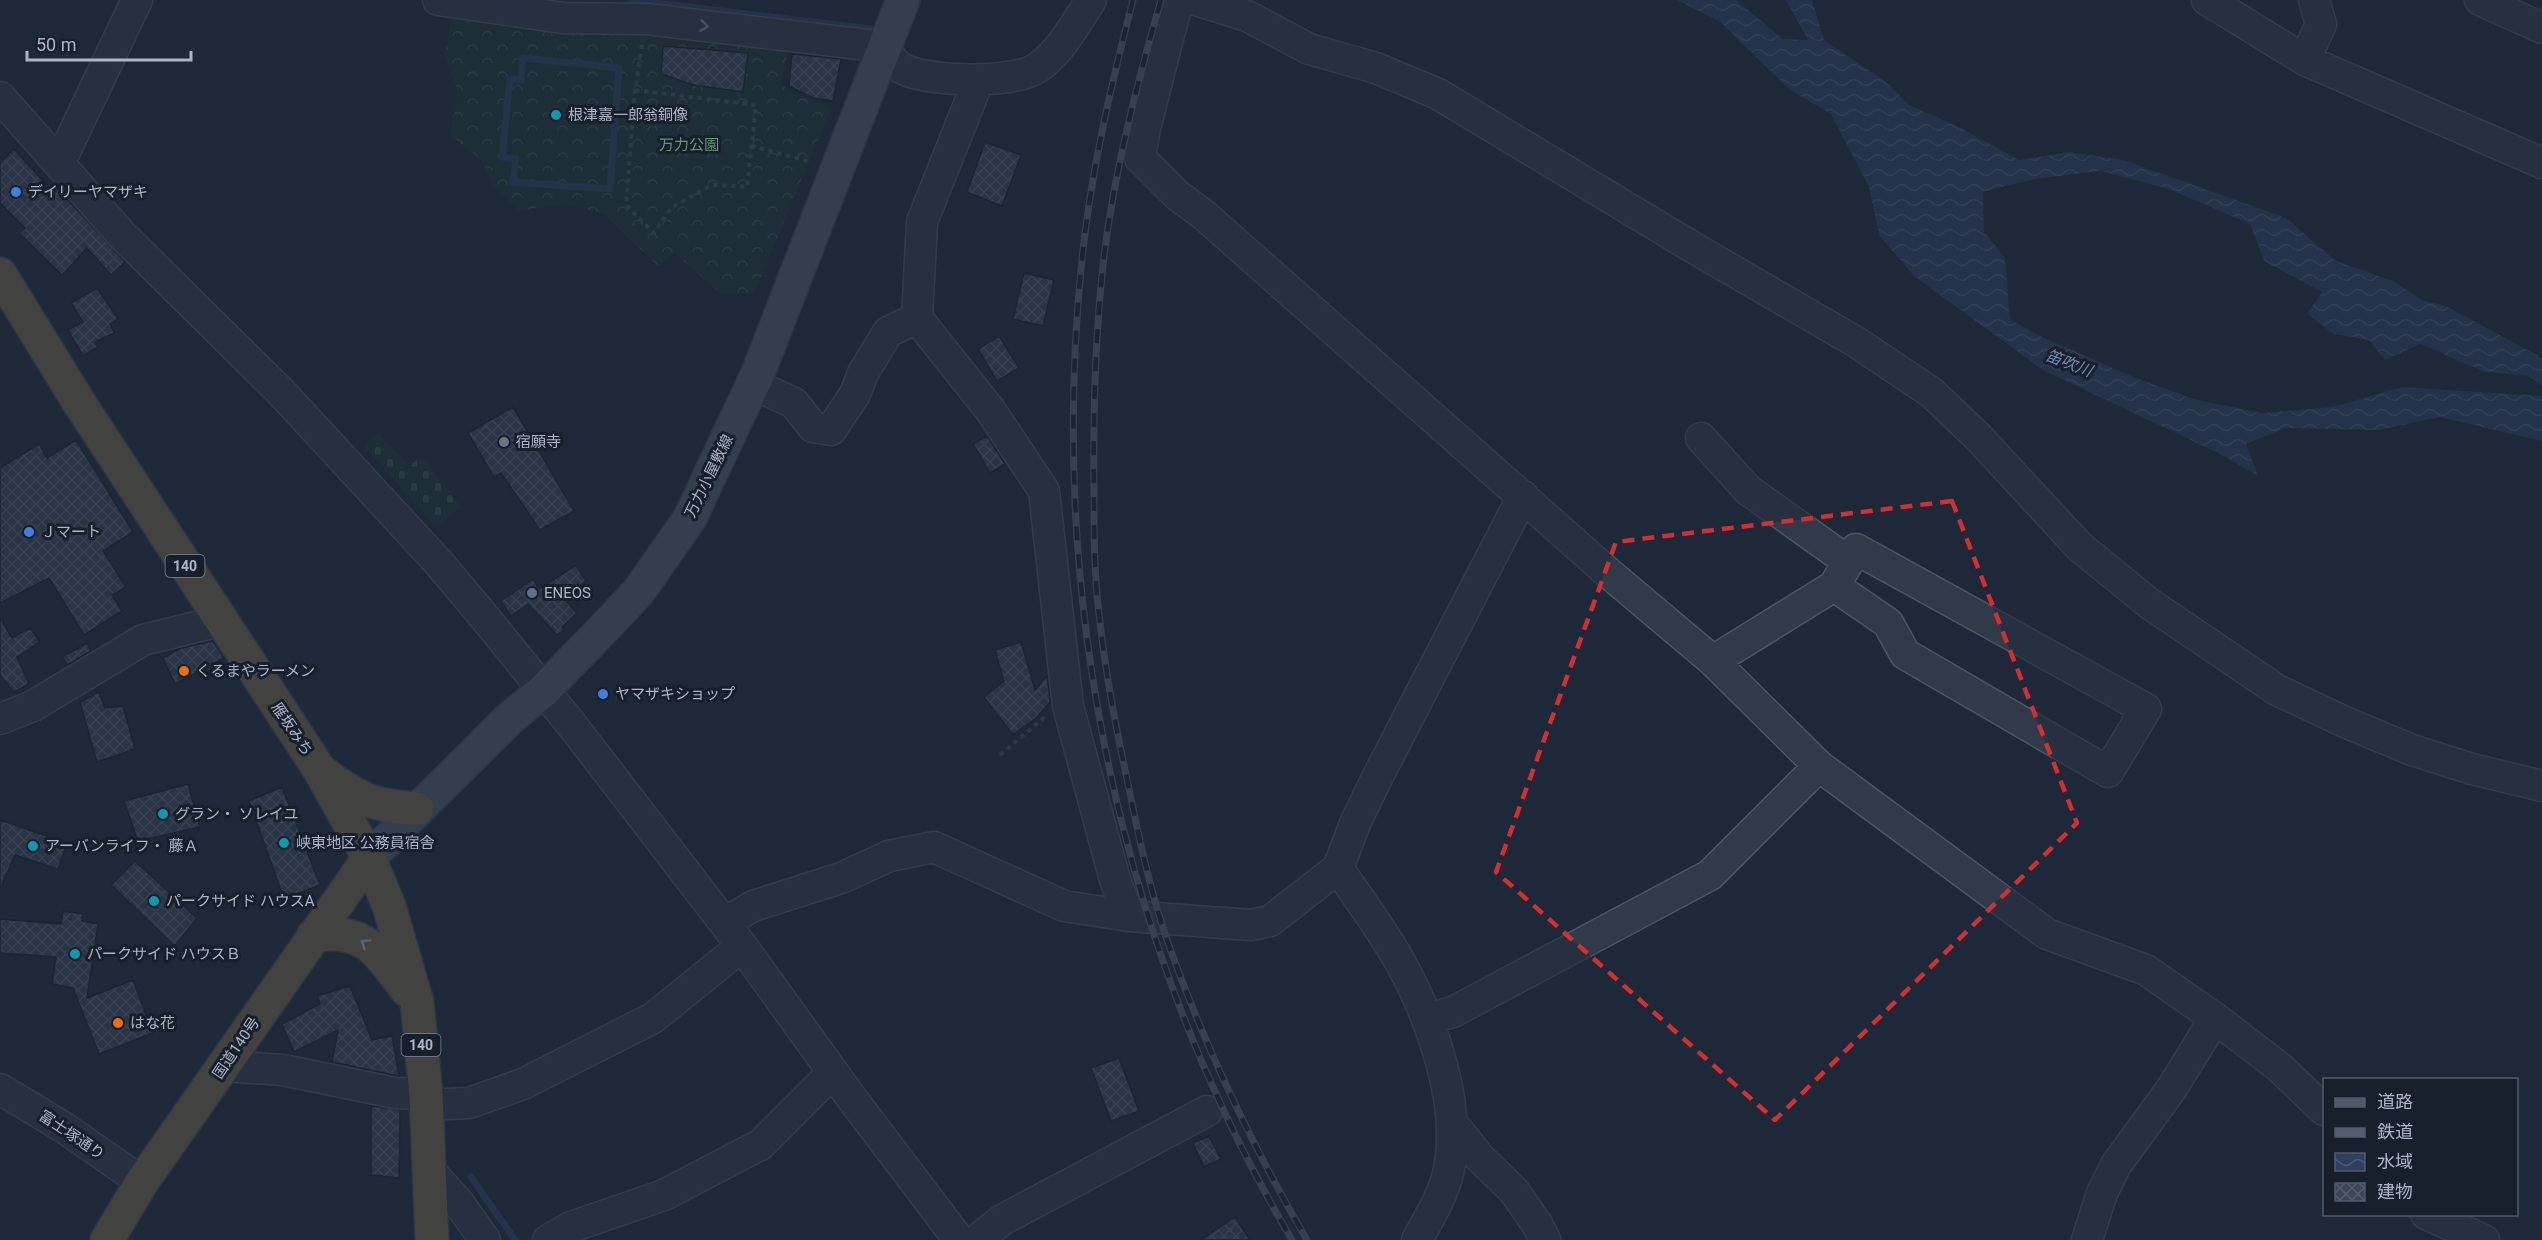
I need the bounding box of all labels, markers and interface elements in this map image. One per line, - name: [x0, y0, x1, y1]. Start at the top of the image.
- one-way arrow: [699, 19, 708, 32]
- scale bar: [27, 24, 190, 62]
- text: 50 m: [36, 34, 76, 55]
- place label: 根津嘉一郎翁銅像: [568, 106, 688, 124]
- marker: 根津嘉一郎翁銅像: [549, 108, 563, 122]
- park label: 万力公園: [659, 136, 719, 154]
- place label: デイリーヤマザキ: [28, 183, 148, 201]
- marker: デイリーヤマザキ: [9, 185, 23, 199]
- water label: 笛吹川: [2043, 346, 2097, 381]
- street label: 万力小屋敷線: [681, 432, 737, 520]
- place label: 宿願寺: [516, 433, 561, 451]
- marker: 宿願寺: [497, 435, 511, 449]
- place label: Ｊマート: [41, 523, 101, 541]
- marker: Ｊマート: [22, 525, 36, 539]
- road number: 140: [166, 555, 204, 577]
- place label: ENEOS: [544, 584, 591, 602]
- marker: ENEOS: [525, 586, 539, 600]
- place label: くるまやラーメン: [196, 662, 315, 680]
- marker: くるまやラーメン: [177, 664, 191, 678]
- place label: ヤマザキショップ: [615, 685, 735, 703]
- marker: ヤマザキショップ: [596, 687, 610, 701]
- street label: 雁坂みち: [268, 699, 316, 759]
- place label: グラン・ ソレイユ: [175, 805, 298, 823]
- marker: グラン・ ソレイユ: [156, 807, 170, 821]
- place label: 峡東地区 公務員宿舎: [296, 834, 435, 852]
- marker: 峡東地区 公務員宿舎: [277, 836, 291, 850]
- place label: アーバンライフ・ 藤Ａ: [45, 837, 198, 855]
- marker: アーバンライフ・ 藤Ａ: [26, 839, 40, 853]
- place label: パークサイド ハウスA: [166, 892, 315, 910]
- marker: パークサイド ハウスA: [147, 894, 161, 908]
- one-way arrow: [360, 940, 371, 951]
- place label: パークサイド ハウスＢ: [87, 945, 241, 963]
- marker: パークサイド ハウスＢ: [68, 947, 82, 961]
- place label: はな花: [130, 1014, 175, 1032]
- street label: 国道140号: [209, 1014, 263, 1082]
- marker: はな花: [111, 1016, 125, 1030]
- road number: 140: [402, 1034, 440, 1056]
- legend: [2323, 1078, 2518, 1216]
- text: 道路: [2377, 1091, 2413, 1112]
- street label: 富士塚通り: [36, 1107, 108, 1163]
- text: 鉄道: [2377, 1121, 2413, 1142]
- text: 水域: [2377, 1151, 2413, 1172]
- text: 建物: [2377, 1181, 2413, 1202]

